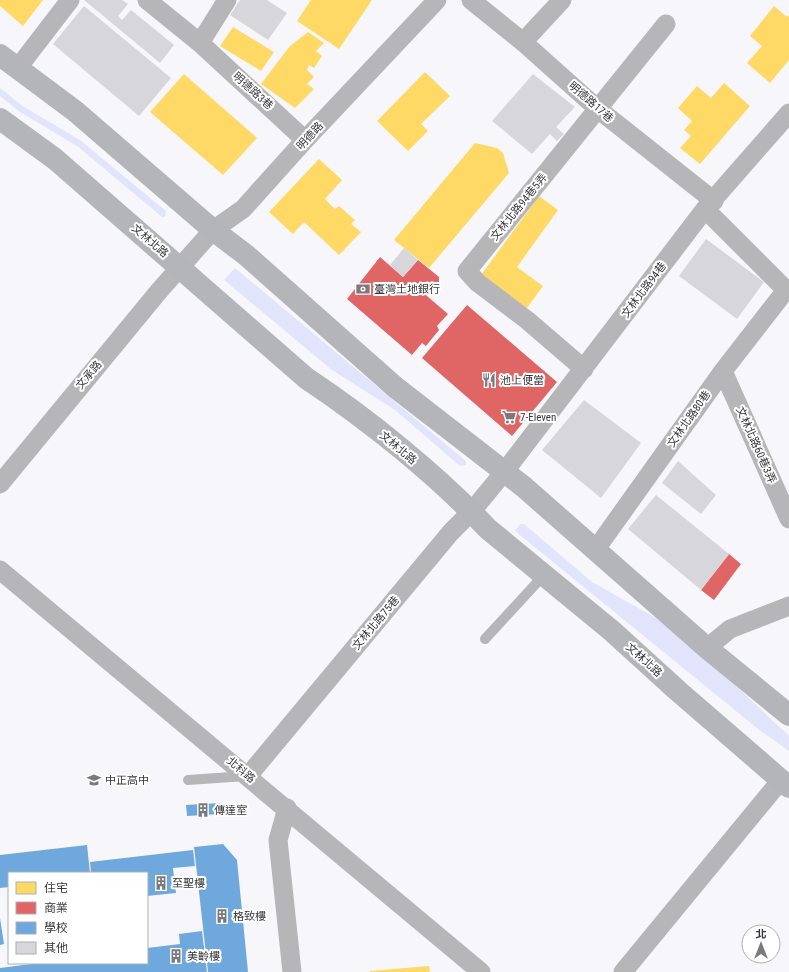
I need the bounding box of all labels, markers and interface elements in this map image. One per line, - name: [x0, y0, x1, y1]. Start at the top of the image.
- street label: 明德路3巷: [230, 70, 276, 112]
- street label: 明德路17巷: [566, 79, 616, 125]
- street label: 明德路: [294, 119, 326, 153]
- street label: 文林北路94巷5弄: [488, 171, 550, 243]
- street label: 文林北路: [129, 222, 171, 260]
- street label: 文林北路94巷: [619, 260, 669, 320]
- bank icon: 臺灣土地銀行: [355, 281, 371, 297]
- place label: 臺灣土地銀行: [374, 283, 440, 296]
- street label: 文承路: [73, 358, 105, 392]
- restaurant icon: 池上便當: [481, 372, 497, 388]
- place label: 池上便當: [500, 374, 544, 387]
- street label: 文林北路80巷: [665, 388, 713, 450]
- street label: 文林北路60巷3弄: [733, 405, 779, 485]
- supermarket icon: 7-Eleven: [501, 409, 517, 425]
- place label: 7-Eleven: [520, 411, 556, 424]
- street label: 文林北路: [377, 429, 419, 467]
- street label: 文林北路75巷: [350, 594, 402, 652]
- street label: 文林北路: [623, 640, 665, 680]
- street label: 北科路: [224, 754, 258, 786]
- school or university icon: 中正高中: [86, 772, 102, 788]
- place label: 中正高中: [105, 774, 149, 787]
- building icon: 傳達室: [195, 802, 211, 818]
- place label: 傳達室: [214, 804, 247, 817]
- legend: [8, 872, 148, 964]
- building icon: 至聖樓: [153, 875, 169, 891]
- place label: 至聖樓: [172, 877, 205, 890]
- text: 住宅: [44, 881, 68, 895]
- text: 商業: [44, 901, 68, 915]
- building icon: 格致樓: [214, 908, 230, 924]
- place label: 格致樓: [233, 910, 266, 923]
- text: 學校: [44, 921, 68, 935]
- north arrow: [741, 924, 781, 964]
- text: 北: [756, 928, 767, 941]
- text: 其他: [44, 941, 68, 955]
- building icon: 美齡樓: [168, 948, 184, 964]
- place label: 美齡樓: [187, 950, 220, 963]

